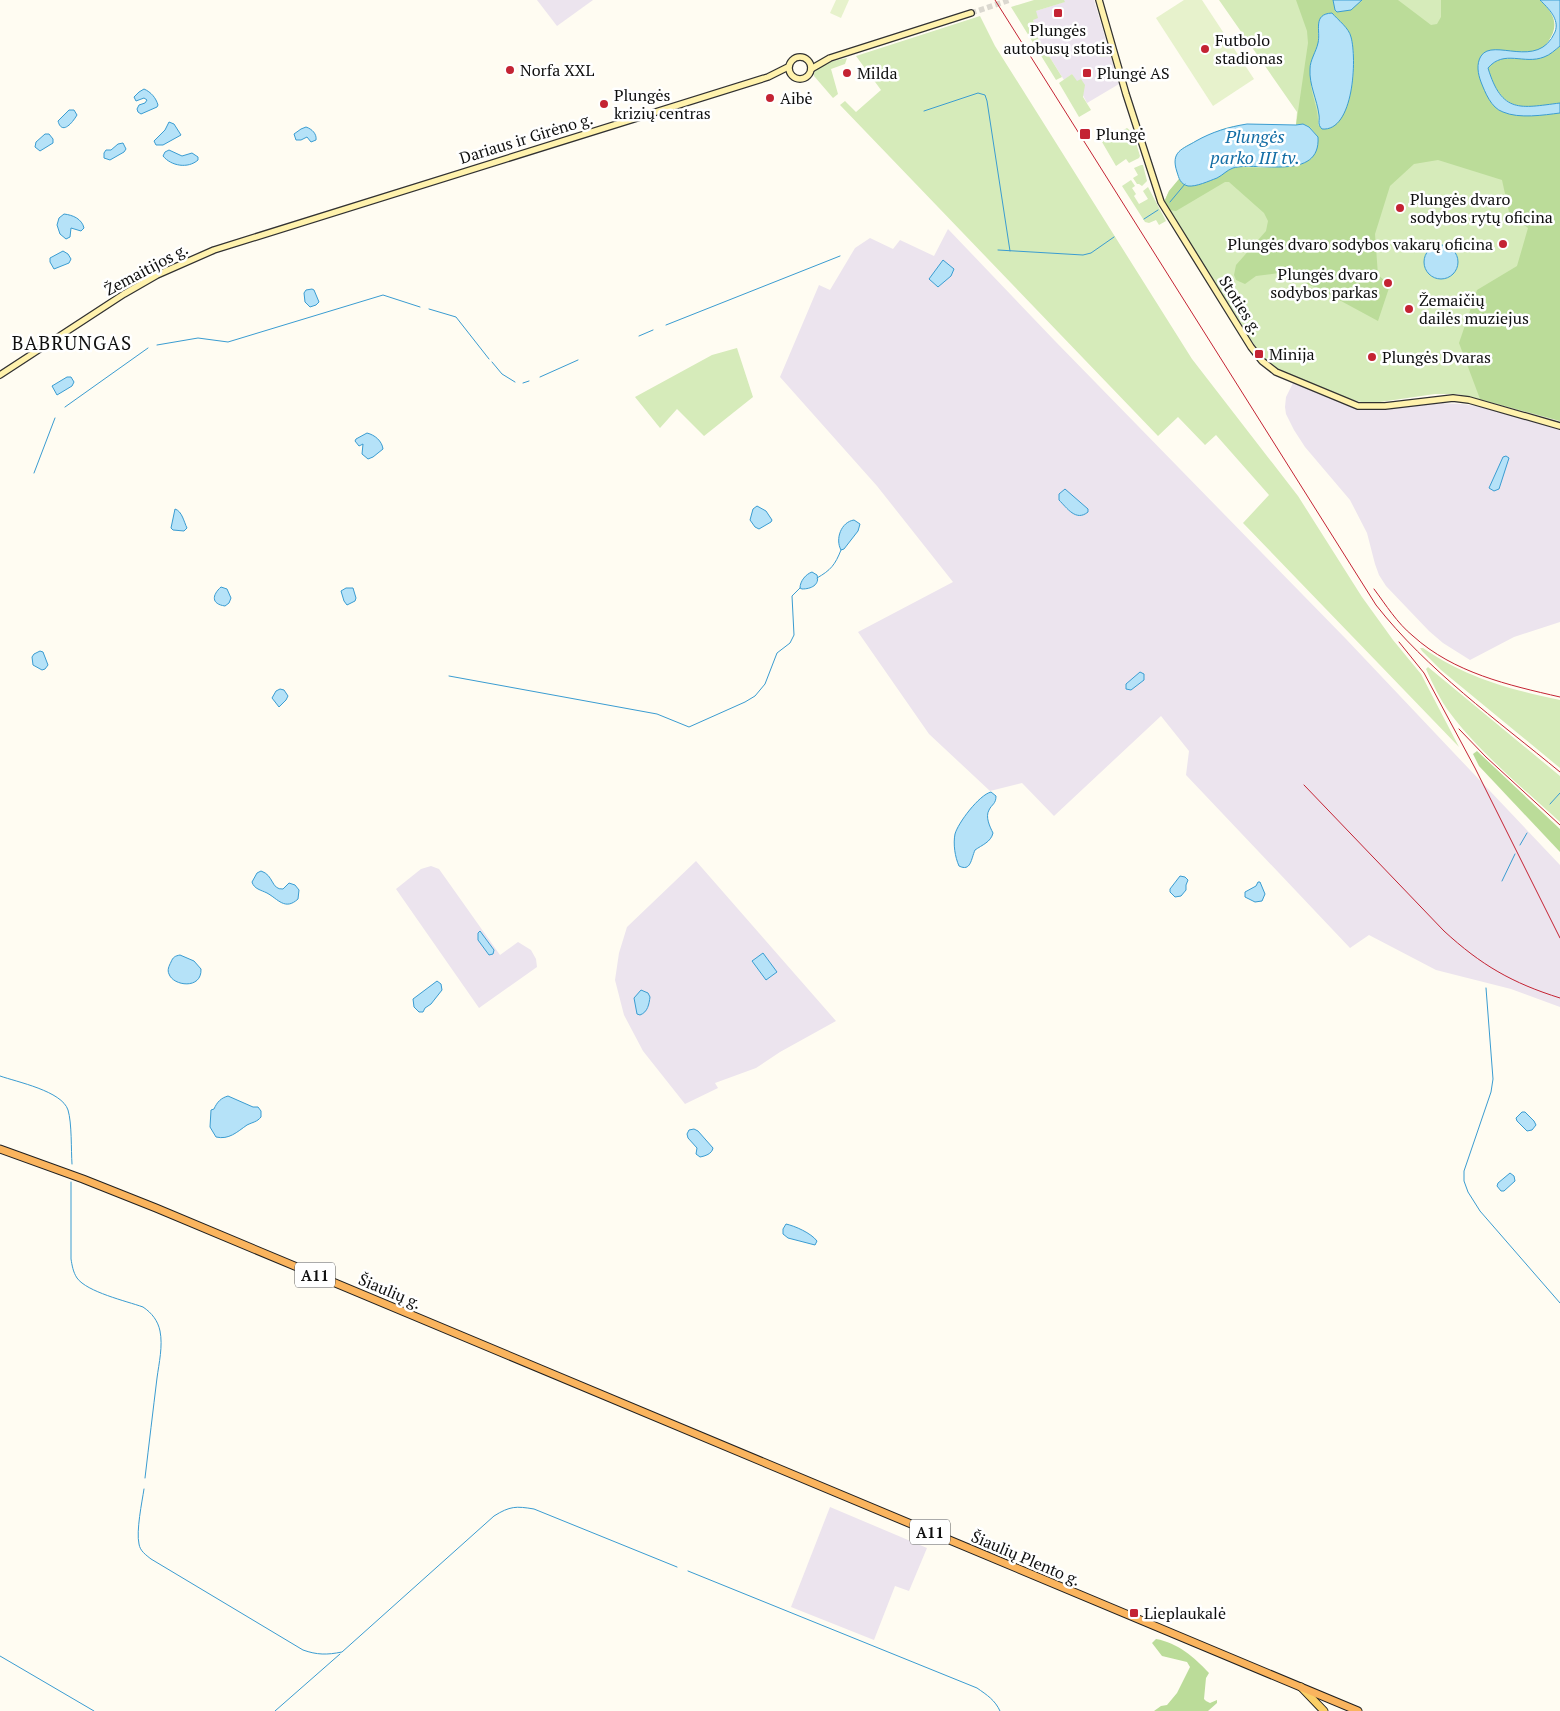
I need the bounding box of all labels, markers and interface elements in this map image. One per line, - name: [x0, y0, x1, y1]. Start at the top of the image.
- marker: Plungės autobusų stotis: [1052, 7, 1064, 19]
- place label: Plungės autobusų stotis: [1003, 19, 1113, 59]
- place label: Futbolo stadionas: [1215, 29, 1283, 69]
- marker: Futbolo stadionas: [1199, 43, 1211, 55]
- place label: Norfa XXL: [520, 59, 595, 81]
- place label: Milda: [857, 62, 897, 84]
- place label: Plungė AS: [1097, 62, 1170, 84]
- marker: Norfa XXL: [504, 64, 516, 76]
- marker: Milda: [841, 67, 853, 79]
- marker: Plungė AS: [1081, 67, 1093, 79]
- place label: Plungės krizių centras: [614, 84, 711, 124]
- place label: Aibė: [780, 87, 813, 109]
- marker: Aibė: [764, 92, 776, 104]
- marker: Plungės krizių centras: [598, 98, 610, 110]
- street label: Dariaus ir Girėno g.: [457, 107, 595, 169]
- place label: Plungė: [1096, 123, 1146, 145]
- water label: Plungės parko III tv.: [1210, 124, 1300, 169]
- marker: Plungė: [1078, 127, 1092, 141]
- place label: Plungės dvaro sodybos rytų oficina: [1410, 188, 1553, 228]
- marker: Plungės dvaro sodybos rytų oficina: [1394, 202, 1406, 214]
- place label: Plungės dvaro sodybos vakarų oficina: [1228, 233, 1493, 255]
- street label: Žemaitijos g.: [100, 238, 192, 300]
- marker: Plungės dvaro sodybos vakarų oficina: [1497, 238, 1509, 250]
- place label: Plungės dvaro sodybos parkas: [1270, 263, 1378, 303]
- street label: Stoties g.: [1214, 271, 1268, 339]
- marker: Plungės dvaro sodybos parkas: [1382, 277, 1394, 289]
- place label: Žemaičių dailės muziejus: [1419, 289, 1529, 329]
- marker: Žemaičių dailės muziejus: [1403, 303, 1415, 315]
- district label: BABRUNGAS: [12, 330, 132, 355]
- place label: Minija: [1269, 343, 1315, 365]
- place label: Plungės Dvaras: [1382, 346, 1491, 368]
- marker: Minija: [1253, 348, 1265, 360]
- marker: Plungės Dvaras: [1366, 351, 1378, 363]
- road number: A11: [295, 1262, 335, 1288]
- street label: Šiaulių g.: [355, 1268, 425, 1314]
- road number: A11: [910, 1520, 950, 1544]
- street label: Šiaulių Plento g.: [968, 1525, 1084, 1591]
- place label: Lieplaukalė: [1144, 1602, 1226, 1624]
- marker: Lieplaukalė: [1128, 1607, 1140, 1619]

